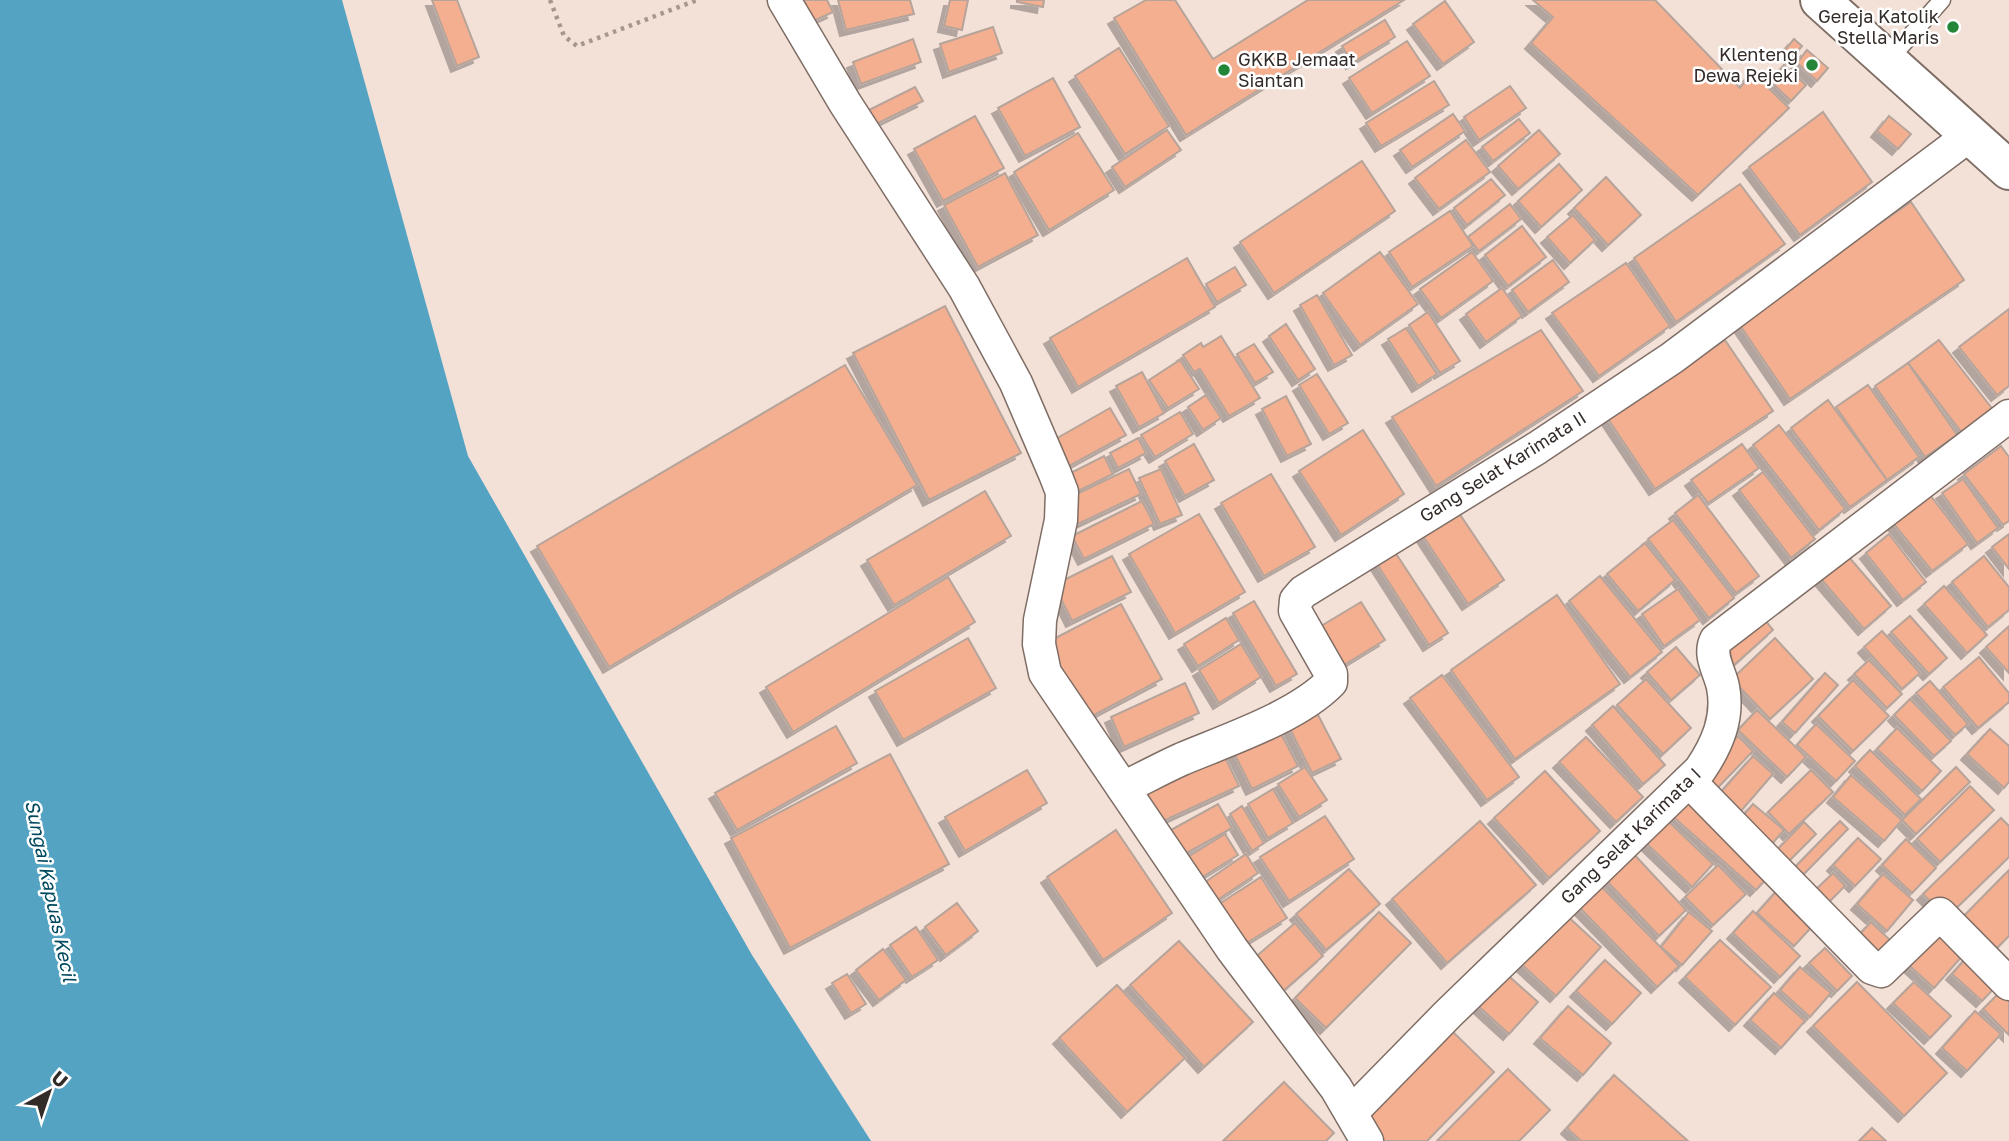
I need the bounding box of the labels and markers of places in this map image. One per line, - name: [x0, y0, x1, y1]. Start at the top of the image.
- place label: Gereja Katolik Stella Maris: [1818, 5, 1939, 48]
- marker: Gereja Katolik Stella Maris: [1945, 19, 1961, 35]
- place label: Klenteng Dewa Rejeki: [1693, 43, 1798, 86]
- place label: GKKB Jemaat Siantan: [1238, 48, 1356, 91]
- marker: Klenteng Dewa Rejeki: [1804, 57, 1820, 73]
- marker: GKKB Jemaat Siantan: [1216, 62, 1232, 78]

